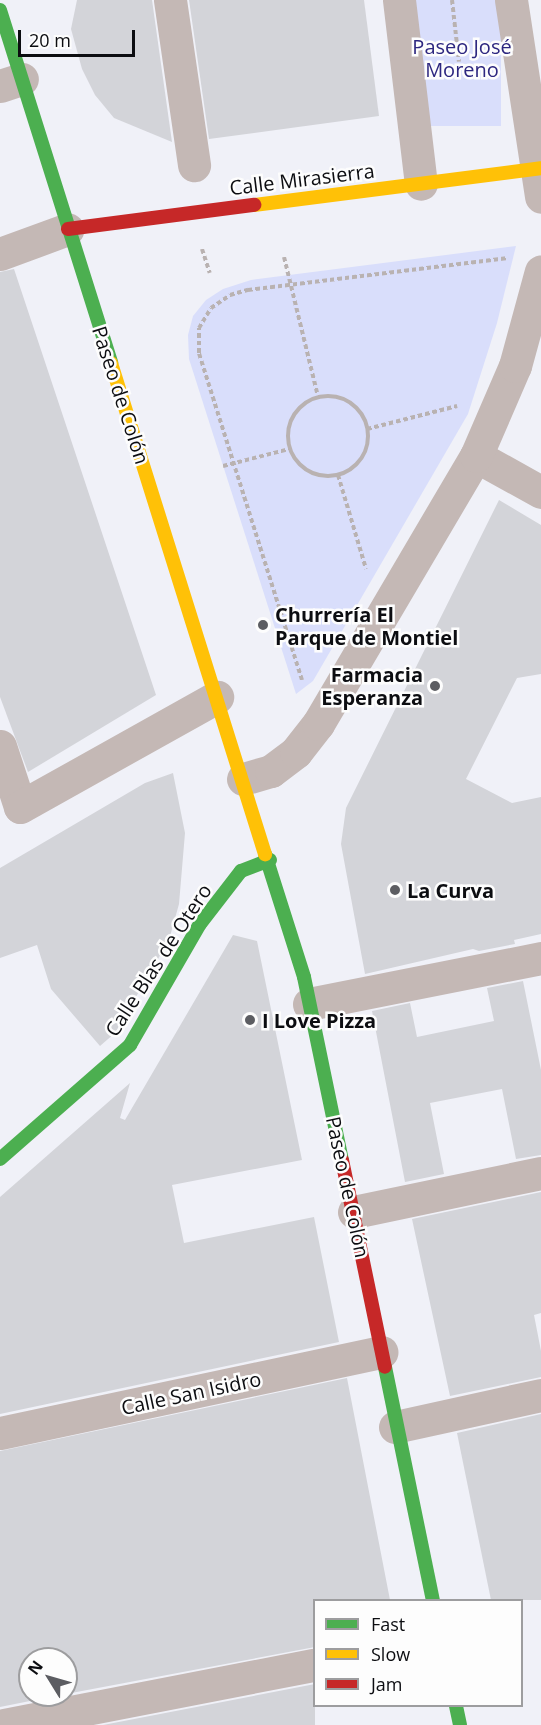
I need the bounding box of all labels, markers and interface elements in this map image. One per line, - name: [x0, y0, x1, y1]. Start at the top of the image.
- scale bar: [21, 18, 138, 56]
- text: 20 m: [29, 28, 71, 52]
- park label: Paseo José Moreno: [412, 34, 512, 81]
- street label: Calle Mirasierra: [228, 158, 376, 200]
- street label: Paseo de Colón: [87, 323, 155, 467]
- place label: Churrería El Parque de Montiel: [275, 602, 458, 649]
- marker: Churrería El Parque de Montiel: [256, 618, 270, 632]
- place label: Farmacia Esperanza: [321, 662, 423, 709]
- marker: Farmacia Esperanza: [428, 679, 442, 693]
- place label: La Curva: [407, 878, 494, 902]
- street label: Calle Blas de Otero: [100, 879, 216, 1041]
- marker: La Curva: [388, 883, 402, 897]
- place label: I Love Pizza: [262, 1008, 376, 1032]
- marker: I Love Pizza: [243, 1013, 257, 1027]
- street label: Paseo de Colón: [321, 1114, 375, 1260]
- street label: Calle San Isidro: [119, 1366, 263, 1420]
- legend: [313, 1599, 523, 1707]
- text: Fast: [371, 1612, 405, 1636]
- text: Slow: [371, 1642, 410, 1666]
- north arrow: [18, 1647, 78, 1707]
- text: N: [23, 1656, 48, 1679]
- text: Jam: [371, 1672, 403, 1696]

